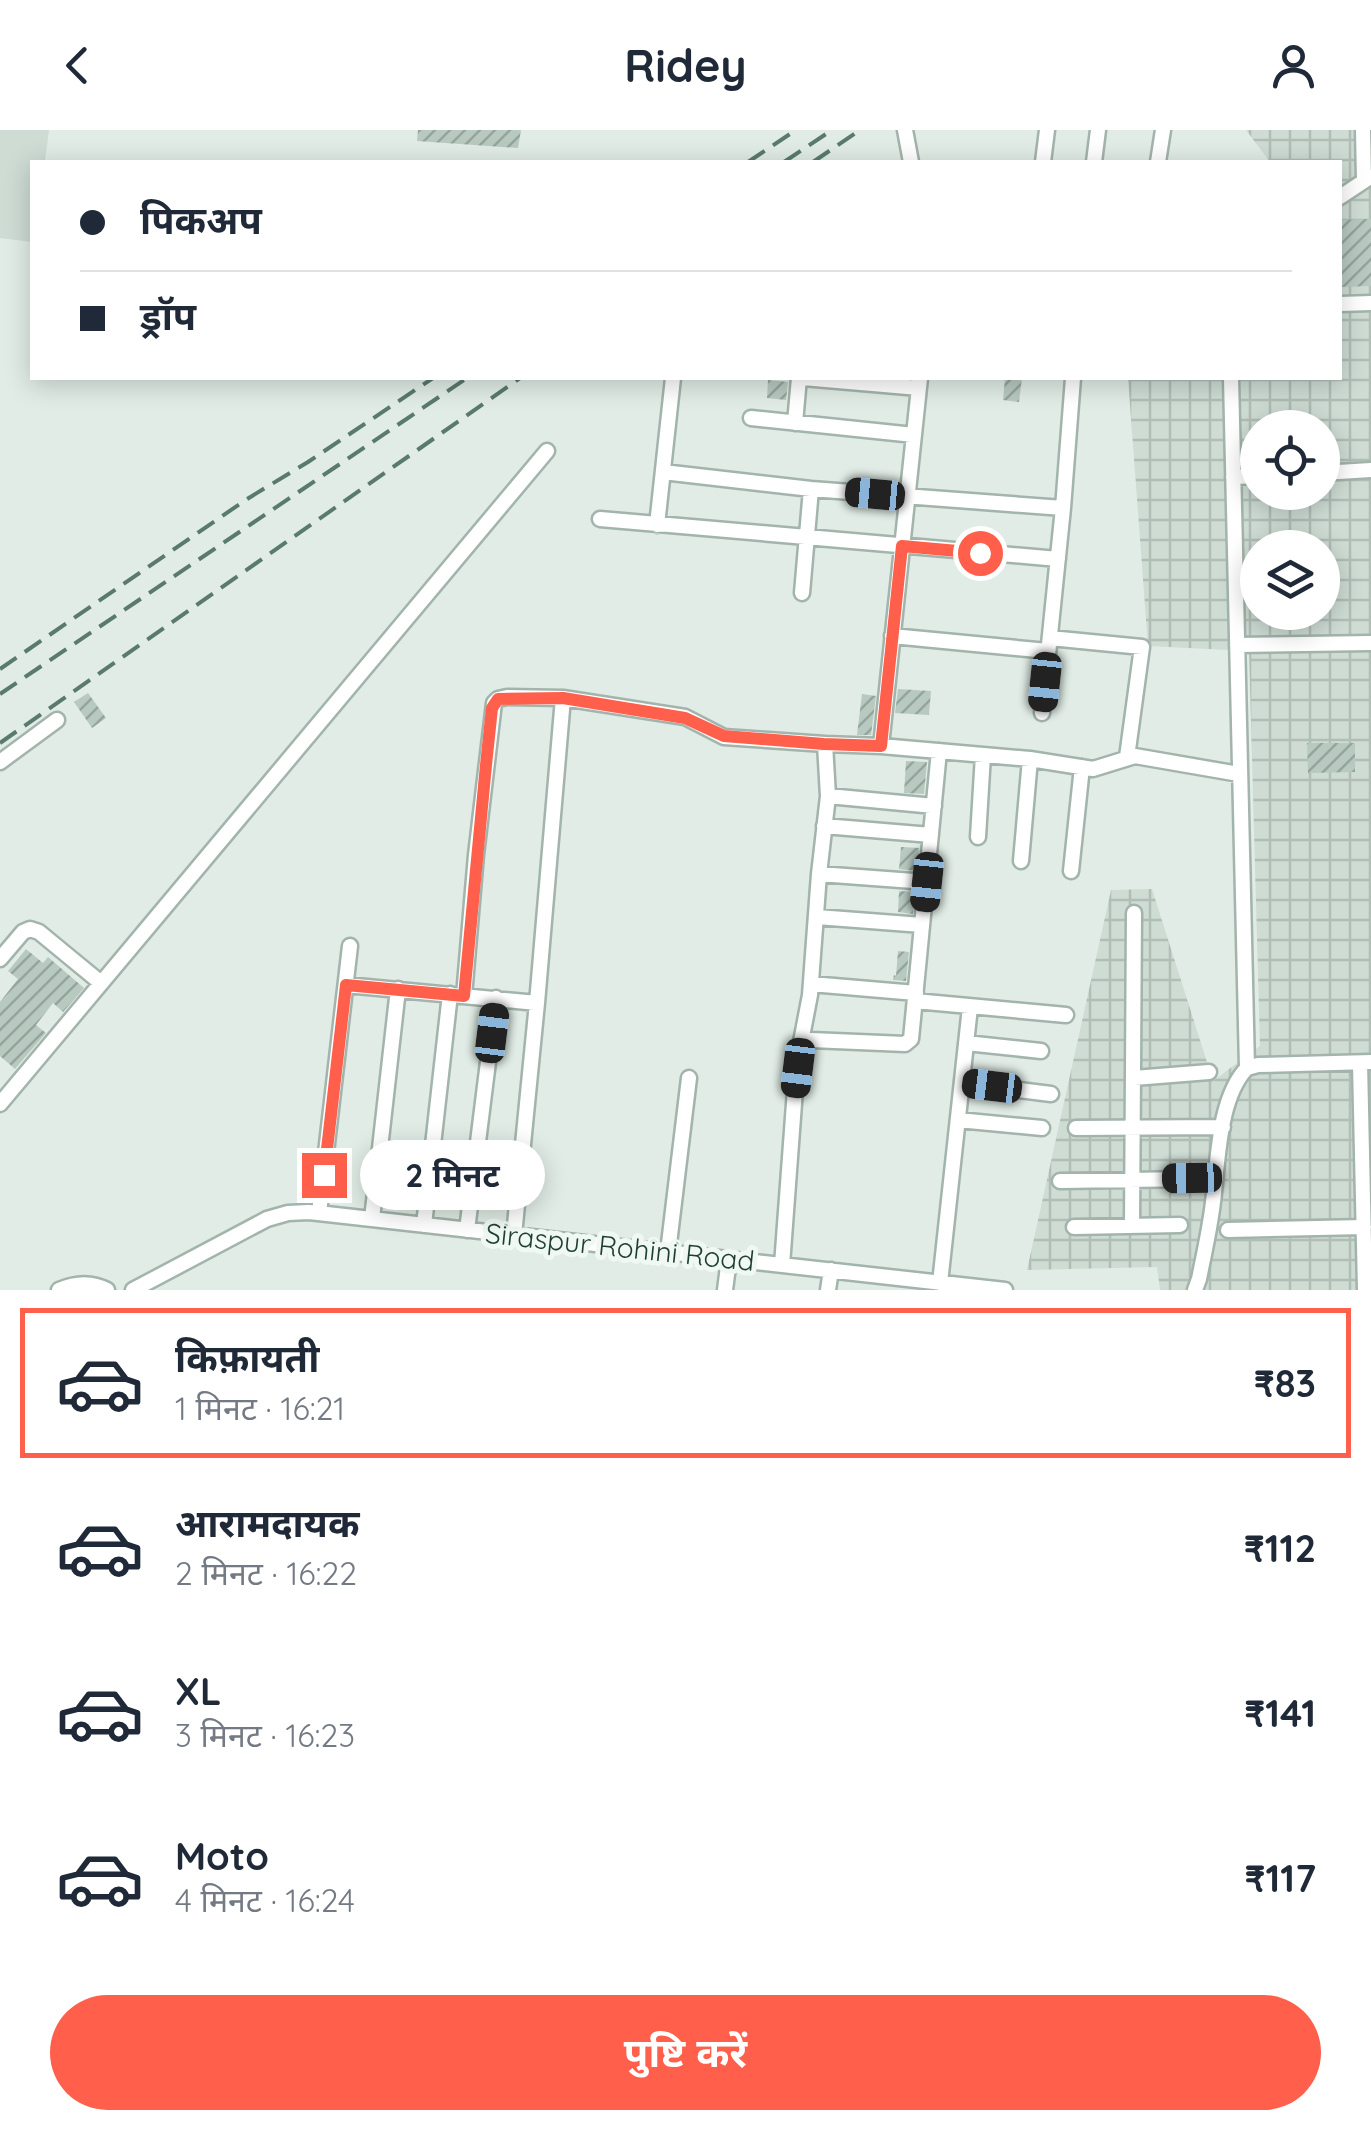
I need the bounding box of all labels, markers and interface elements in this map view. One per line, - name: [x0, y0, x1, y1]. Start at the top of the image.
- text: Ridey: [624, 37, 747, 93]
- icon: back: [50, 38, 105, 93]
- icon: person: [1266, 38, 1321, 93]
- text: पिकअप: [140, 196, 262, 244]
- text: ड्रॉप: [140, 292, 196, 340]
- map controls: [1240, 410, 1340, 630]
- button: locate: [1240, 410, 1340, 510]
- car: [844, 476, 906, 512]
- button: layers: [1240, 530, 1340, 630]
- route start: [958, 531, 1003, 576]
- car: [1027, 651, 1063, 713]
- car: [909, 851, 945, 913]
- car: [473, 1001, 511, 1065]
- car: [779, 1036, 817, 1100]
- car: [960, 1067, 1024, 1105]
- callout: 2 मिनट: [359, 1140, 544, 1210]
- route end: [302, 1153, 347, 1198]
- text: 2 मिनट: [405, 1155, 500, 1195]
- car: [1162, 1162, 1222, 1194]
- street label: Siraspur Rohini Road: [484, 1215, 756, 1278]
- text: किफ़ायती: [175, 1334, 319, 1382]
- icon: car: [55, 1338, 145, 1428]
- text: ₹83: [1254, 1359, 1316, 1407]
- text: 1 मिनट · 16:21: [175, 1388, 345, 1428]
- text: आरामदायक: [175, 1499, 359, 1547]
- icon: car: [55, 1503, 145, 1593]
- text: ₹112: [1244, 1524, 1316, 1572]
- text: 2 मिनट · 16:22: [175, 1553, 357, 1593]
- text: XL: [175, 1667, 221, 1715]
- icon: car: [55, 1668, 145, 1758]
- text: ₹141: [1244, 1689, 1316, 1737]
- text: 3 मिनट · 16:23: [175, 1715, 355, 1755]
- text: Moto: [175, 1832, 269, 1880]
- icon: car: [55, 1833, 145, 1923]
- text: ₹117: [1245, 1854, 1316, 1902]
- text: 4 मिनट · 16:24: [175, 1880, 355, 1920]
- button: पुष्टि करें: [50, 1995, 1321, 2110]

